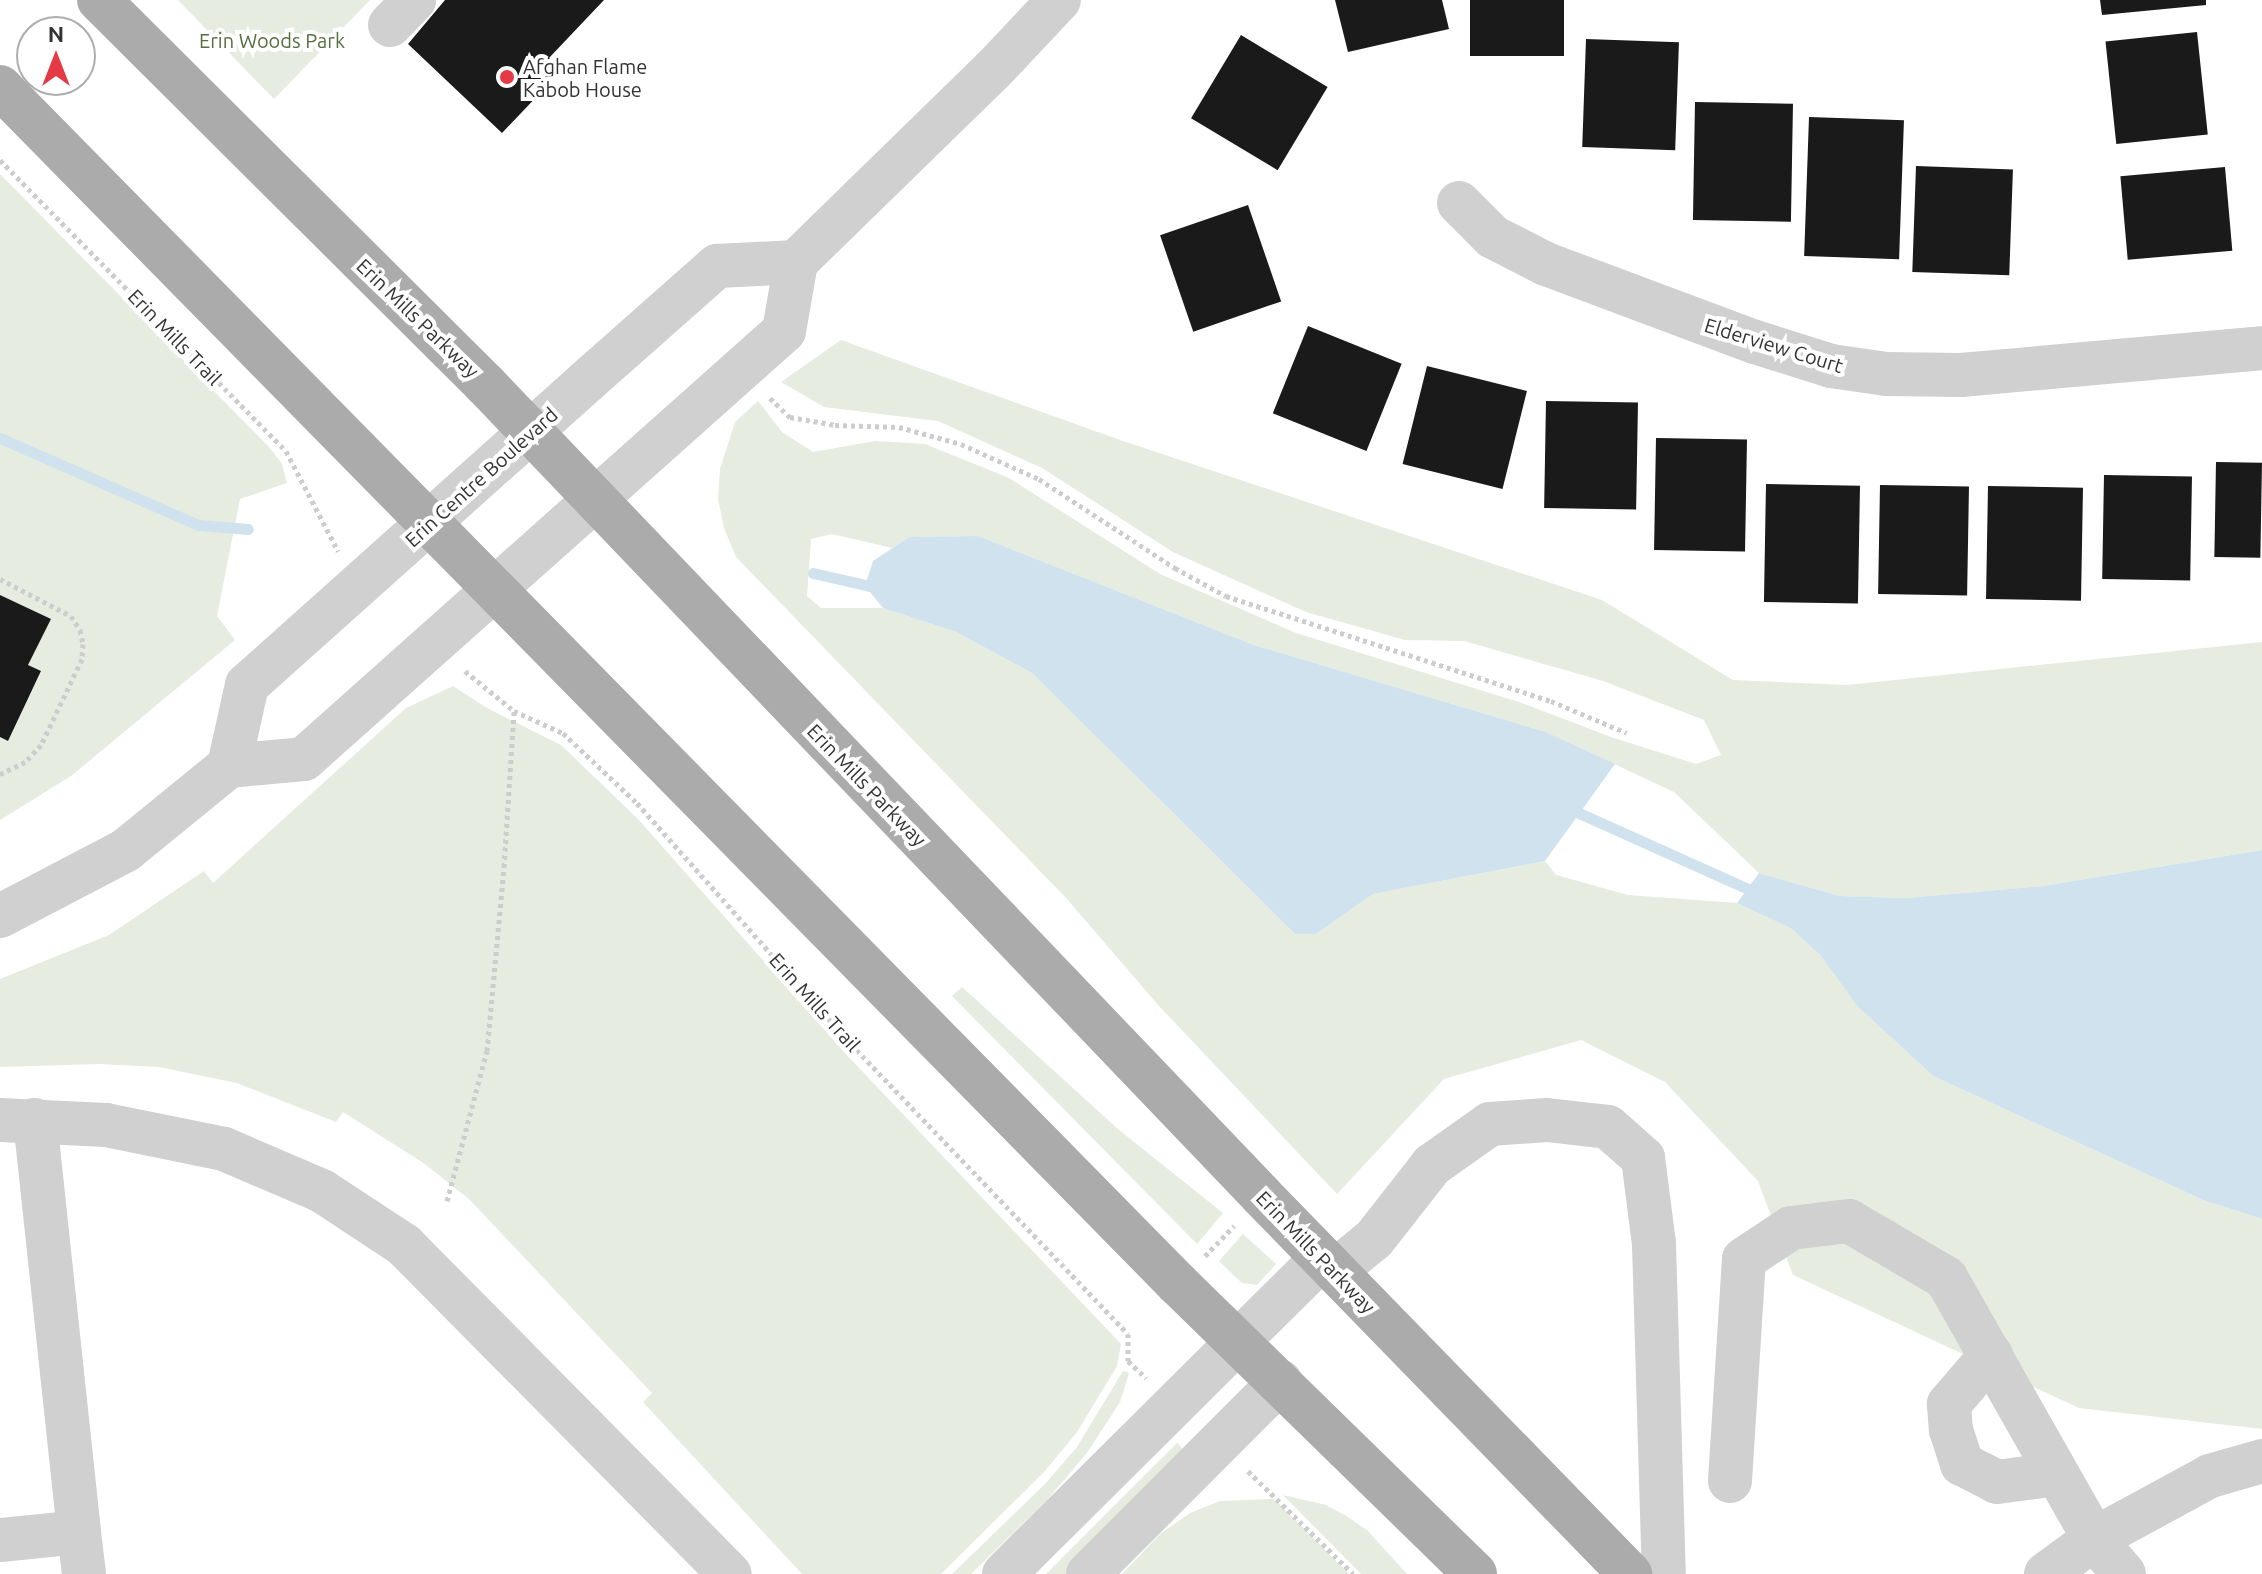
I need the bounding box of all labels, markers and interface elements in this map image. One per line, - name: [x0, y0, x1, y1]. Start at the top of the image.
- north arrow: [16, 16, 96, 96]
- text: N: [48, 21, 64, 46]
- park label: Erin Woods Park: [199, 28, 345, 52]
- place label: Afghan Flame Kabob House: [523, 54, 647, 101]
- marker: Afghan Flame Kabob House: [498, 68, 516, 86]
- street label: Erin Mills Parkway: [352, 254, 484, 382]
- street label: Erin Mills Trail: [123, 284, 227, 390]
- street label: Elderview Court: [1702, 313, 1846, 377]
- street label: Erin Centre Boulevard: [400, 402, 562, 552]
- street label: Erin Mills Parkway: [803, 719, 931, 851]
- street label: Erin Mills Trail: [765, 948, 865, 1056]
- street label: Erin Mills Parkway: [1252, 1186, 1380, 1318]

